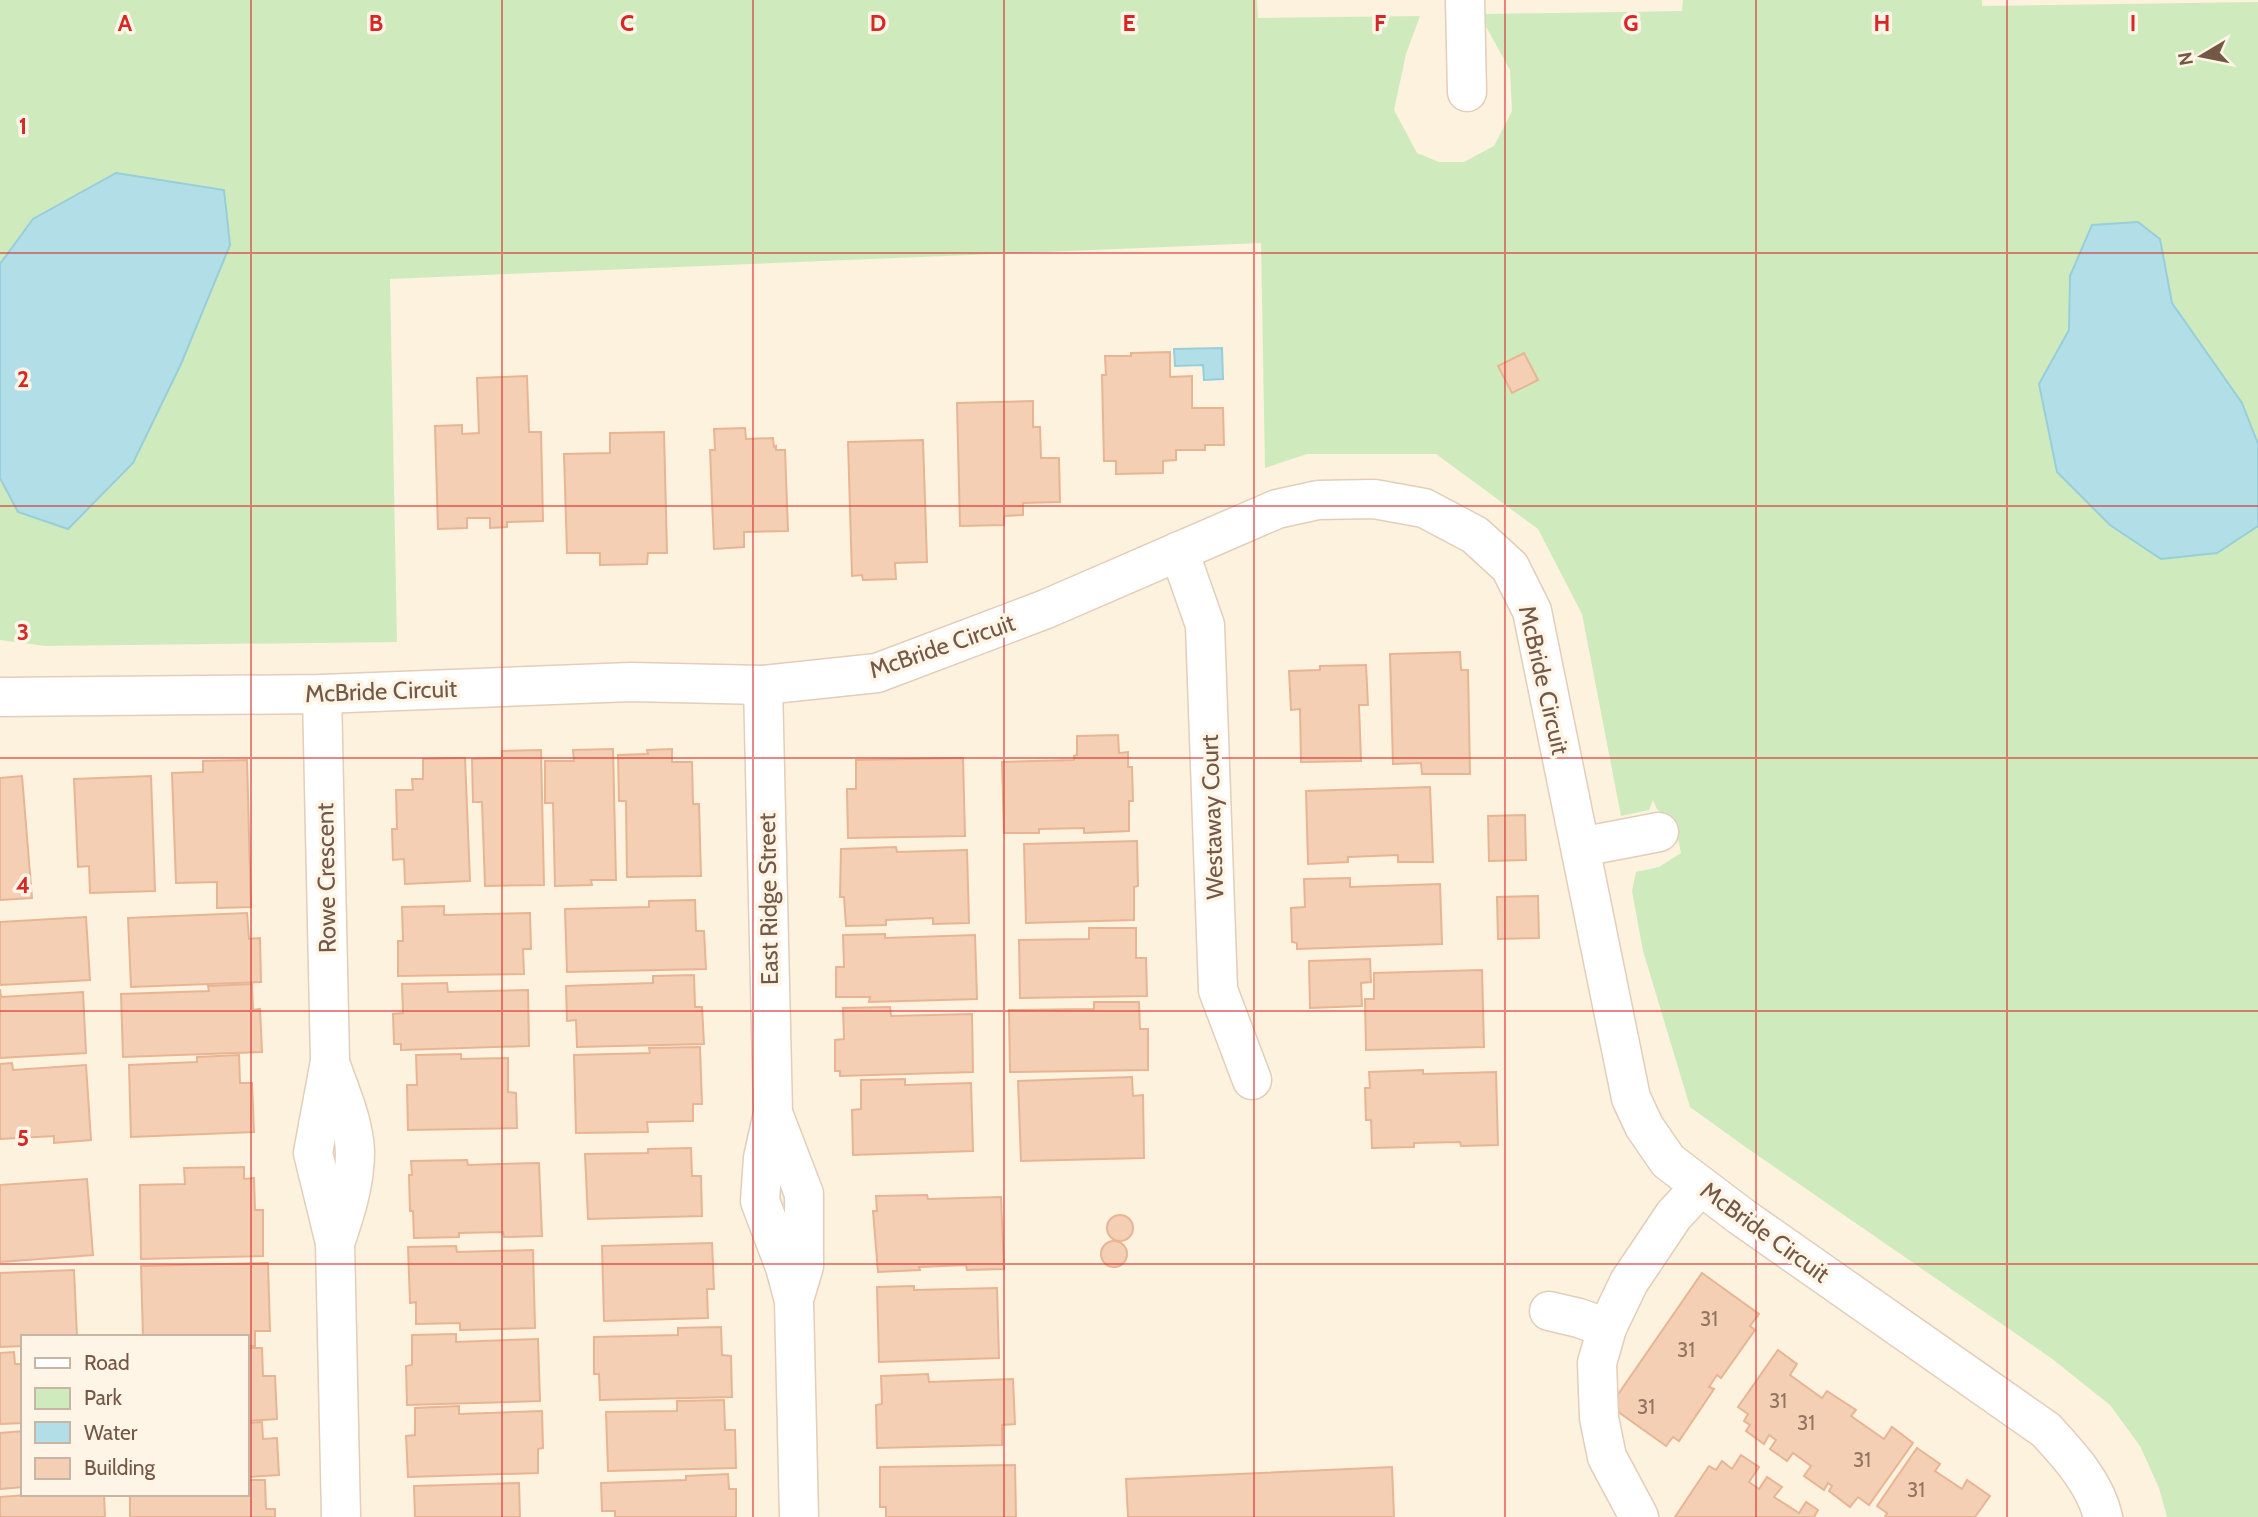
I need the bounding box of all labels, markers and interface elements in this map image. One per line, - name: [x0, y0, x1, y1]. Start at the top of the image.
- text: A: [118, 9, 133, 37]
- text: B: [369, 9, 383, 37]
- text: C: [620, 9, 634, 37]
- text: D: [870, 9, 886, 37]
- text: E: [1122, 9, 1136, 37]
- text: F: [1374, 9, 1386, 37]
- text: G: [1623, 9, 1639, 37]
- text: H: [1874, 9, 1890, 37]
- text: I: [2130, 9, 2136, 37]
- north arrow: [2167, 21, 2237, 91]
- text: N: [2173, 50, 2198, 67]
- text: 1: [19, 112, 27, 140]
- text: 2: [17, 365, 29, 393]
- street label: McBride Circuit: [1513, 603, 1575, 757]
- street label: McBride Circuit: [865, 608, 1019, 684]
- text: 3: [17, 618, 29, 646]
- street label: McBride Circuit: [304, 674, 458, 708]
- street label: Westaway Court: [1195, 734, 1229, 900]
- street label: Rowe Crescent: [310, 803, 342, 953]
- street label: East Ridge Street: [752, 813, 784, 985]
- text: 4: [16, 871, 30, 899]
- text: 5: [17, 1124, 29, 1152]
- street label: McBride Circuit: [1695, 1176, 1835, 1288]
- house number: 31: [1700, 1306, 1718, 1331]
- legend: [21, 1335, 248, 1496]
- house number: 31: [1677, 1337, 1695, 1362]
- text: Road: [84, 1350, 130, 1375]
- text: Park: [84, 1385, 122, 1410]
- house number: 31: [1769, 1388, 1787, 1413]
- house number: 31: [1637, 1394, 1655, 1419]
- house number: 31: [1797, 1410, 1815, 1435]
- text: Water: [84, 1420, 138, 1445]
- house number: 31: [1853, 1447, 1871, 1472]
- text: Building: [84, 1455, 156, 1480]
- house number: 31: [1907, 1477, 1925, 1502]

